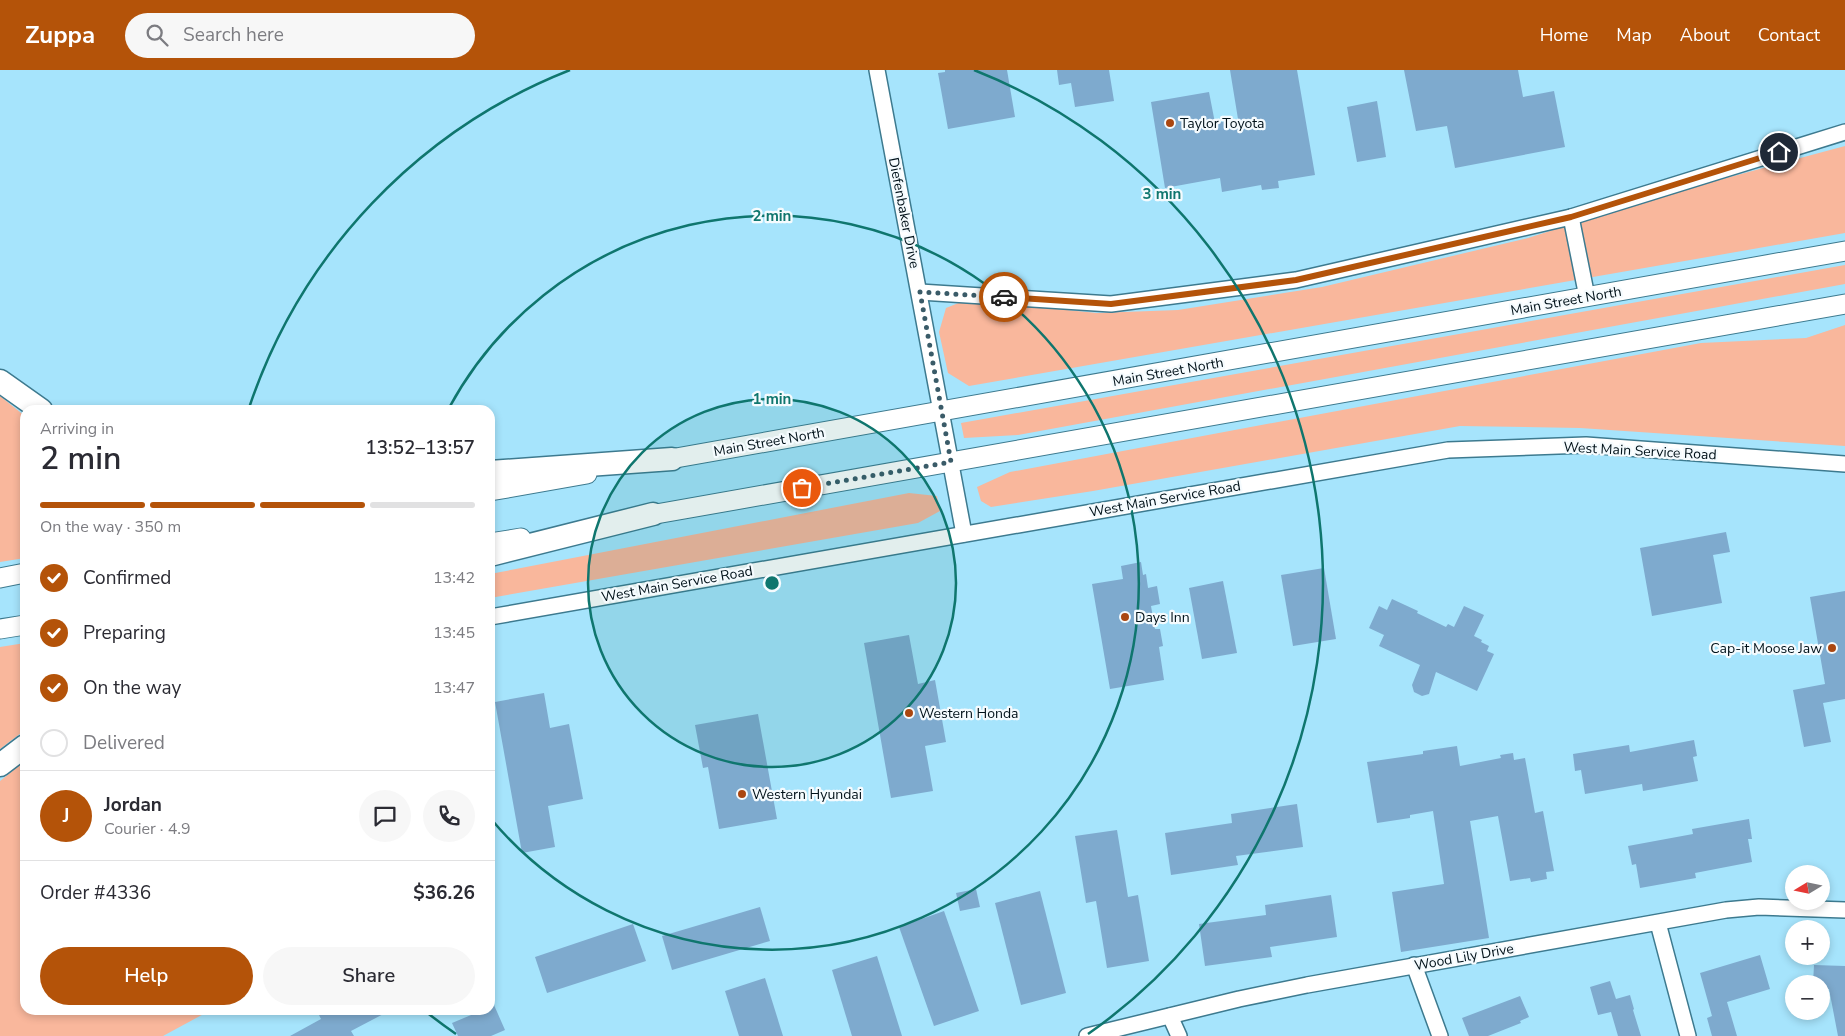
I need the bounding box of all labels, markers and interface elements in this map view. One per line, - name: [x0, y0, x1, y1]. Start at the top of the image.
- search box: [125, 13, 475, 58]
- text: Zuppa: [25, 19, 95, 51]
- icon: search: [143, 21, 171, 49]
- text: Search here: [183, 22, 284, 48]
- text: Home: [1540, 23, 1588, 47]
- text: Map: [1616, 23, 1652, 47]
- text: About: [1680, 23, 1730, 47]
- text: Contact: [1758, 23, 1820, 47]
- place label: Taylor Toyota: [1180, 114, 1265, 133]
- marker: Taylor Toyota: [1164, 117, 1176, 129]
- pin: [1758, 131, 1800, 173]
- icon: home: [1765, 138, 1793, 166]
- street label: Diefenbaker Drive: [884, 156, 924, 270]
- text: 3 min: [1143, 184, 1181, 204]
- text: 2 min: [753, 206, 791, 226]
- courier: [979, 272, 1029, 322]
- street label: Main Street North: [1509, 282, 1623, 320]
- icon: car: [990, 283, 1018, 311]
- street label: Main Street North: [1111, 353, 1225, 391]
- text: 1 min: [753, 389, 791, 409]
- text: Arriving in: [40, 418, 114, 440]
- street label: Main Street North: [712, 423, 826, 461]
- text: 13:52–13:57: [365, 435, 475, 461]
- text: 2 min: [40, 437, 122, 480]
- street label: West Main Service Road: [1563, 438, 1717, 464]
- pin: [781, 467, 823, 509]
- icon: bag: [788, 474, 816, 502]
- street label: West Main Service Road: [1088, 476, 1242, 522]
- text: On the way · 350 m: [40, 516, 181, 538]
- street label: West Main Service Road: [600, 561, 754, 607]
- icon: check: [40, 564, 68, 592]
- text: Confirmed: [83, 565, 171, 591]
- text: 13:42: [433, 567, 475, 589]
- centre of rings: [763, 574, 781, 592]
- place label: Days Inn: [1135, 608, 1190, 627]
- marker: Days Inn: [1119, 611, 1131, 623]
- icon: check: [40, 619, 68, 647]
- text: Preparing: [83, 620, 166, 646]
- text: 13:45: [433, 622, 475, 644]
- place label: Cap-it Moose Jaw: [1710, 639, 1822, 658]
- marker: Cap-it Moose Jaw: [1826, 642, 1838, 654]
- icon: check: [40, 674, 68, 702]
- text: On the way: [83, 675, 181, 701]
- text: 13:47: [433, 677, 475, 699]
- place label: Western Honda: [919, 704, 1019, 723]
- marker: Western Honda: [903, 707, 915, 719]
- text: Delivered: [83, 730, 165, 756]
- place label: Western Hyundai: [752, 785, 862, 804]
- marker: Western Hyundai: [736, 788, 748, 800]
- button: chat: [359, 790, 411, 842]
- button: phone: [423, 790, 475, 842]
- text: Jordan: [104, 792, 162, 818]
- text: J: [63, 803, 69, 829]
- text: Courier · 4.9: [104, 818, 190, 840]
- north arrow: [1785, 865, 1830, 910]
- map controls: [1785, 865, 1830, 1020]
- text: Order #4336: [40, 880, 151, 906]
- text: $36.26: [413, 880, 475, 906]
- button: +: [1785, 920, 1830, 965]
- street label: Wood Lily Drive: [1413, 939, 1515, 975]
- button: Help: [40, 947, 253, 1005]
- button: Share: [263, 947, 475, 1005]
- button: −: [1785, 975, 1830, 1020]

